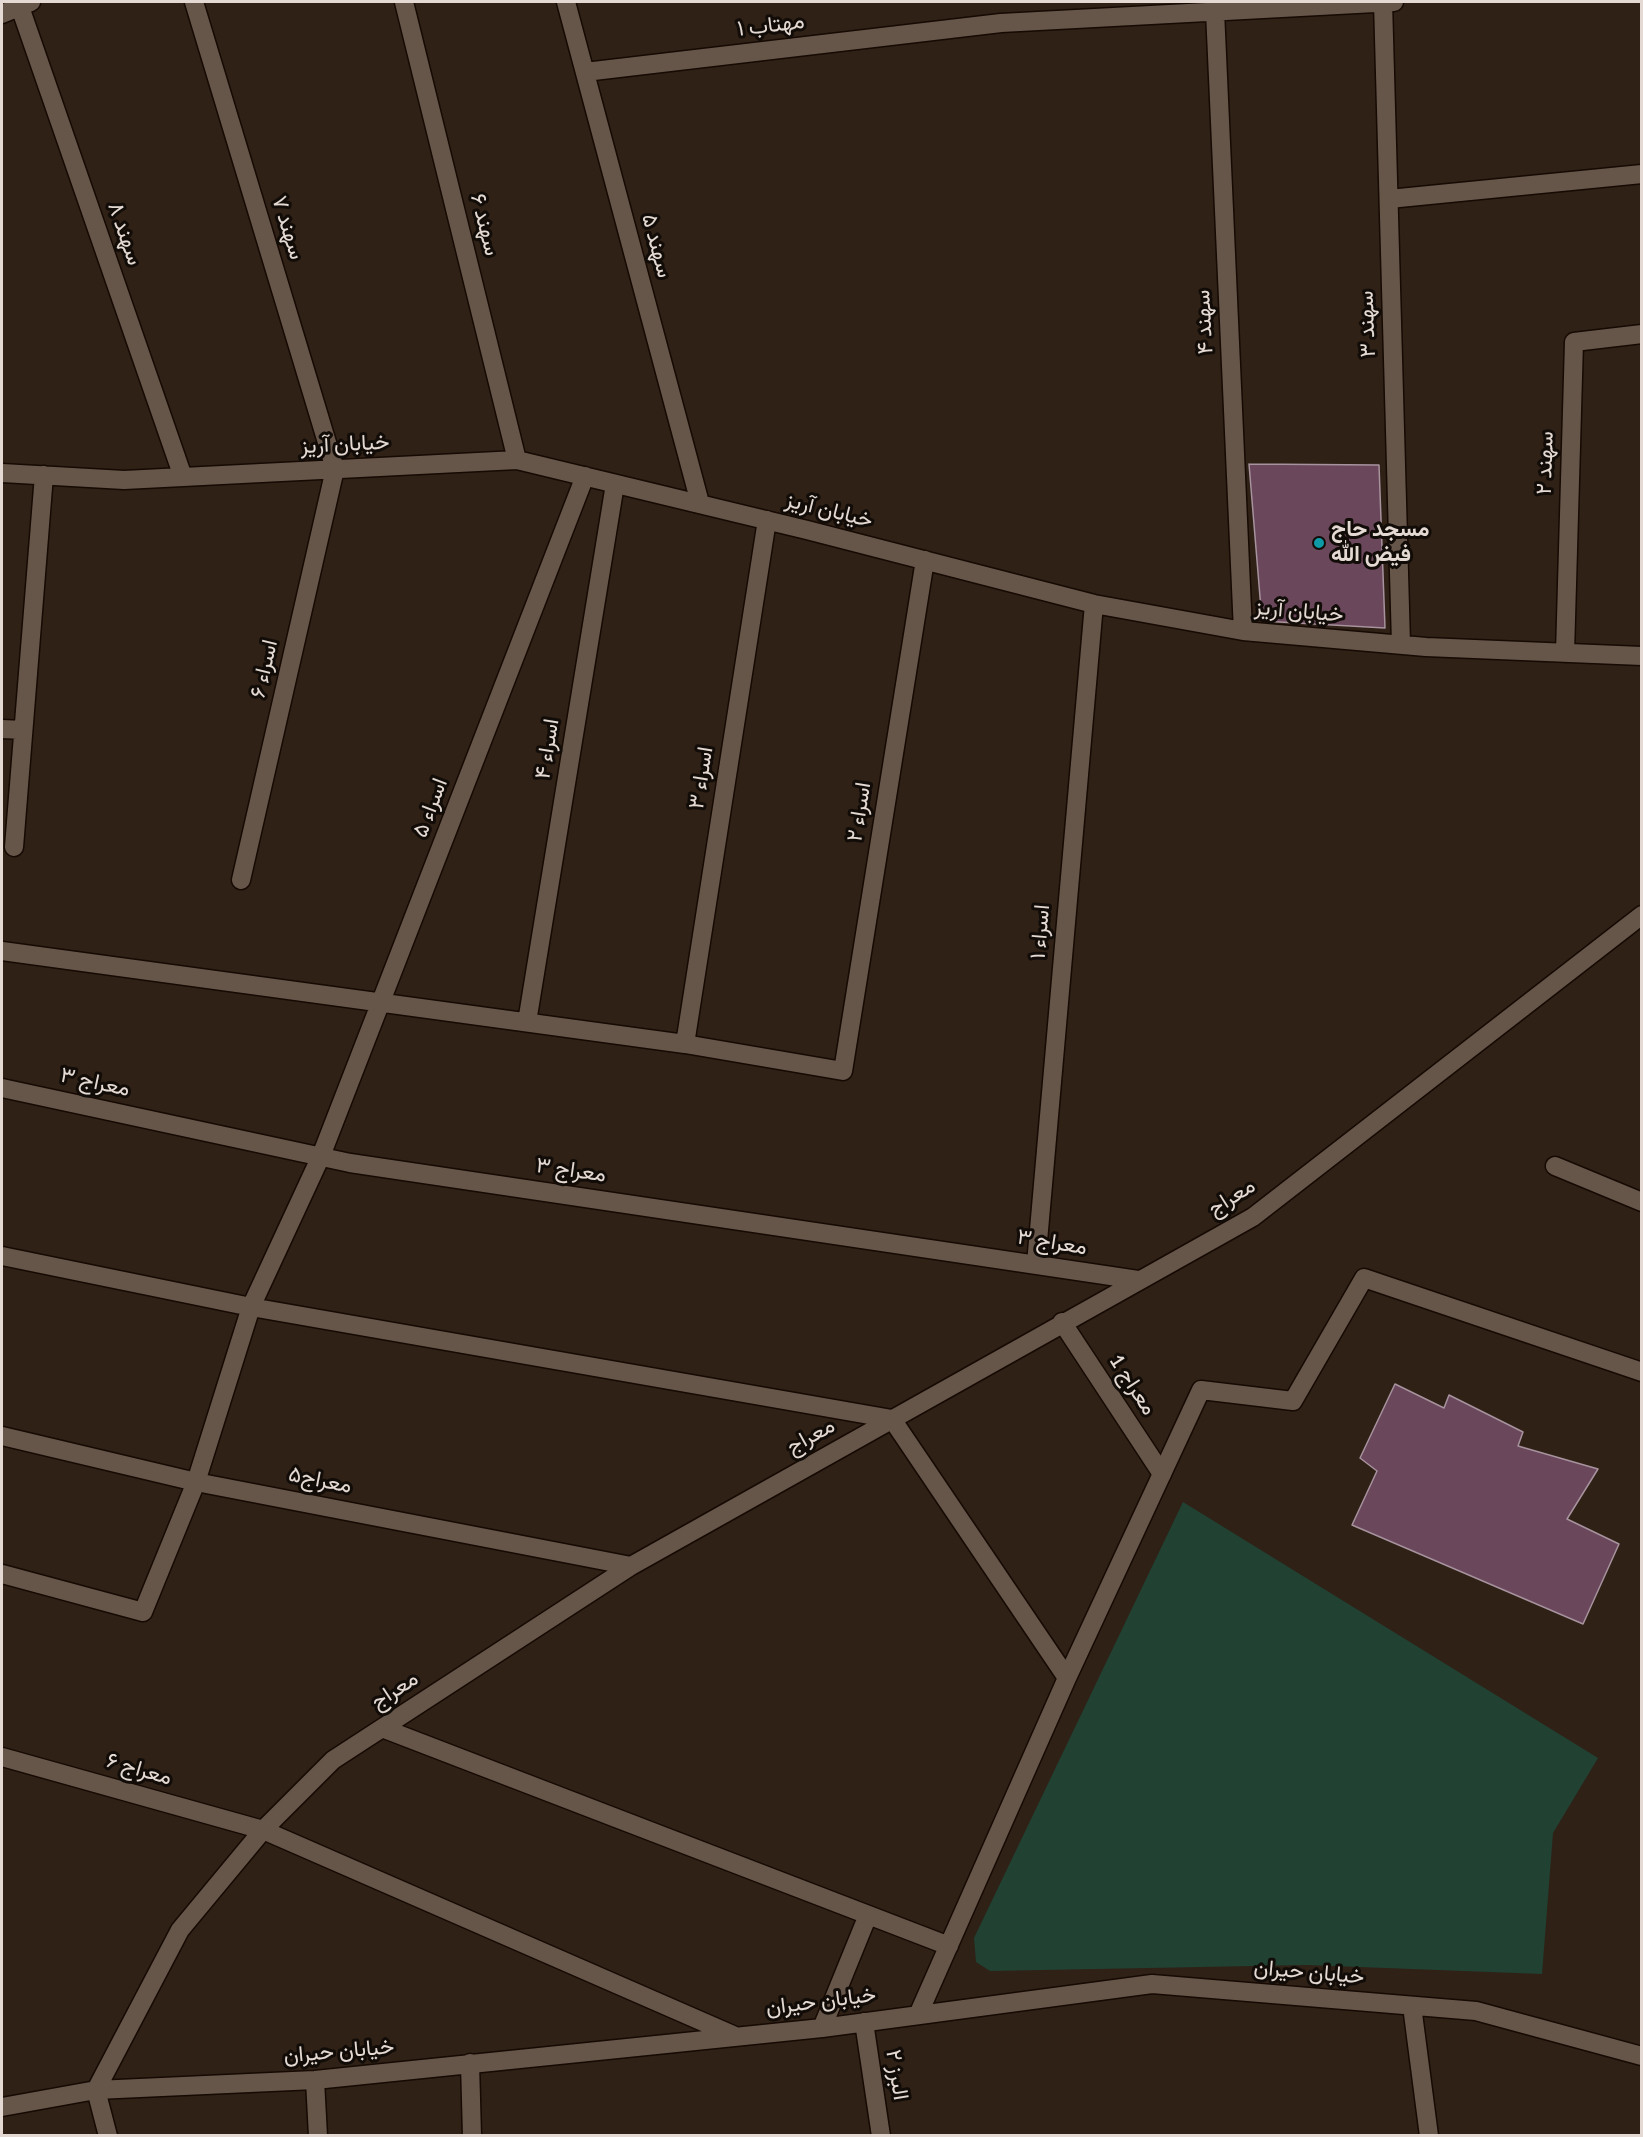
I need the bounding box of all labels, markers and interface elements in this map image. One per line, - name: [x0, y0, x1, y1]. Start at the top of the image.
- street label: مهتاب ۱: [736, 9, 806, 43]
- street label: سهند ۶: [464, 191, 504, 259]
- street label: سهند ۷: [265, 193, 309, 263]
- street label: سهند ۸: [101, 199, 147, 269]
- street label: سهند ۵: [635, 211, 677, 281]
- street label: سهند ۴: [1190, 289, 1220, 355]
- street label: سهند ۳: [1354, 290, 1382, 358]
- street label: خیابان آریز: [300, 429, 390, 461]
- street label: سهند ۲: [1532, 431, 1560, 495]
- street label: خیابان آریز: [783, 487, 875, 535]
- place label: مسجد حاج فیض الله: [1331, 517, 1429, 568]
- marker: مسجد حاج فیض الله: [1312, 536, 1326, 550]
- street label: خیابان آریز: [1253, 595, 1345, 629]
- street label: اسراء ۶: [246, 637, 284, 701]
- street label: اسراء ۴: [530, 717, 566, 781]
- street label: اسراء ۳: [684, 745, 720, 811]
- street label: اسراء ۵: [408, 775, 454, 841]
- street label: اسراء ۲: [842, 780, 878, 844]
- street label: اسراء ۱: [1025, 904, 1057, 960]
- street label: معراج ۳: [58, 1063, 132, 1103]
- street label: معراج ۳: [534, 1153, 608, 1189]
- street label: معراج: [1203, 1173, 1261, 1223]
- street label: معراج ۳: [1015, 1224, 1089, 1262]
- street label: معراج 1: [1102, 1349, 1162, 1421]
- street label: معراج: [782, 1413, 840, 1461]
- street label: معراج۵: [286, 1462, 354, 1500]
- street label: معراج: [366, 1666, 424, 1716]
- street label: معراج ۶: [103, 1748, 175, 1792]
- street label: خیابان حیران: [1253, 1955, 1365, 1991]
- street label: خیابان حیران: [764, 1982, 878, 2022]
- street label: خیابان حیران: [283, 2034, 395, 2070]
- street label: البرز ۲: [879, 2048, 913, 2102]

